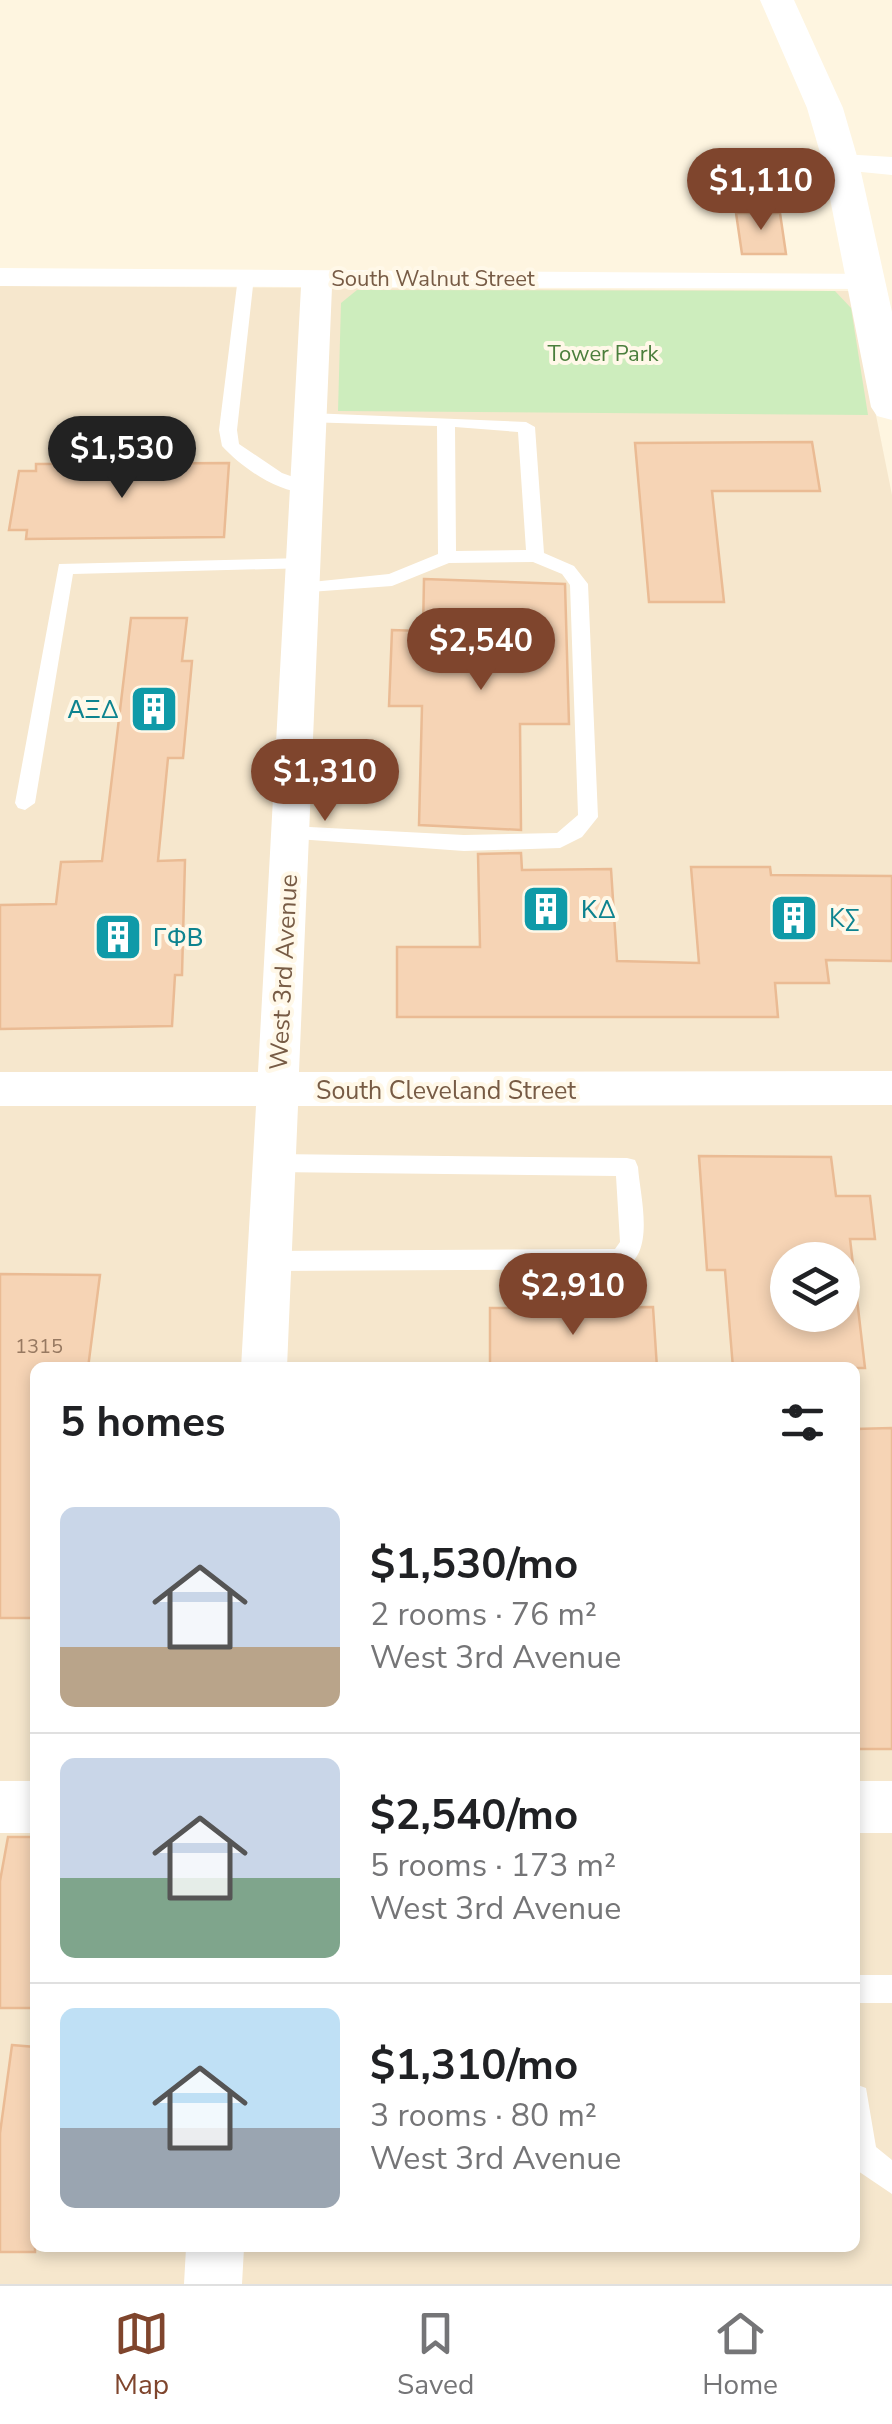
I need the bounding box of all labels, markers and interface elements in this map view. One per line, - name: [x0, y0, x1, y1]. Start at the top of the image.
- pin: $1,110: [680, 148, 842, 233]
- text: $1,110: [709, 159, 813, 202]
- street label: South Walnut Street: [331, 264, 535, 294]
- park label: Tower Park: [547, 339, 660, 369]
- pin: $1,530: [41, 416, 203, 501]
- text: $1,530: [70, 427, 174, 470]
- pin: $2,540: [400, 608, 562, 693]
- text: $2,540: [429, 619, 533, 662]
- building icon: ΑΞΔ: [128, 683, 180, 735]
- place label: ΑΞΔ: [68, 693, 119, 727]
- pin: $1,310: [244, 739, 406, 824]
- text: $1,310: [273, 750, 377, 793]
- street label: West 3rd Avenue: [262, 873, 306, 1071]
- building icon: ΚΔ: [520, 883, 572, 935]
- building icon: KΣ: [768, 892, 820, 944]
- place label: ΚΔ: [581, 893, 616, 927]
- place label: KΣ: [829, 902, 860, 936]
- building icon: ΓΦΒ: [92, 911, 144, 963]
- place label: ΓΦΒ: [153, 921, 203, 955]
- street label: South Cleveland Street: [316, 1074, 576, 1108]
- map controls: [770, 1242, 860, 1332]
- button: layers: [770, 1242, 860, 1332]
- pin: $2,910: [492, 1253, 654, 1338]
- text: $2,910: [521, 1264, 625, 1307]
- house number: 1315: [15, 1333, 63, 1360]
- text: 5 homes: [60, 1394, 225, 1451]
- icon: filters: [775, 1395, 830, 1450]
- text: $1,530/mo: [370, 1536, 578, 1593]
- icon: home: [140, 1547, 260, 1667]
- text: 2 rooms · 76 m²: [370, 1593, 597, 1636]
- text: West 3rd Avenue: [370, 1636, 621, 1679]
- text: $2,540/mo: [370, 1787, 578, 1844]
- icon: home: [140, 1798, 260, 1918]
- text: 5 rooms · 173 m²: [370, 1844, 616, 1887]
- text: West 3rd Avenue: [370, 1887, 621, 1930]
- text: $1,310/mo: [370, 2037, 578, 2094]
- icon: home: [140, 2048, 260, 2168]
- text: 3 rooms · 80 m²: [370, 2094, 597, 2137]
- text: West 3rd Avenue: [370, 2137, 621, 2180]
- tab: Map: [114, 2306, 169, 2404]
- tab: Saved: [397, 2306, 474, 2404]
- tab: Home: [702, 2306, 778, 2404]

